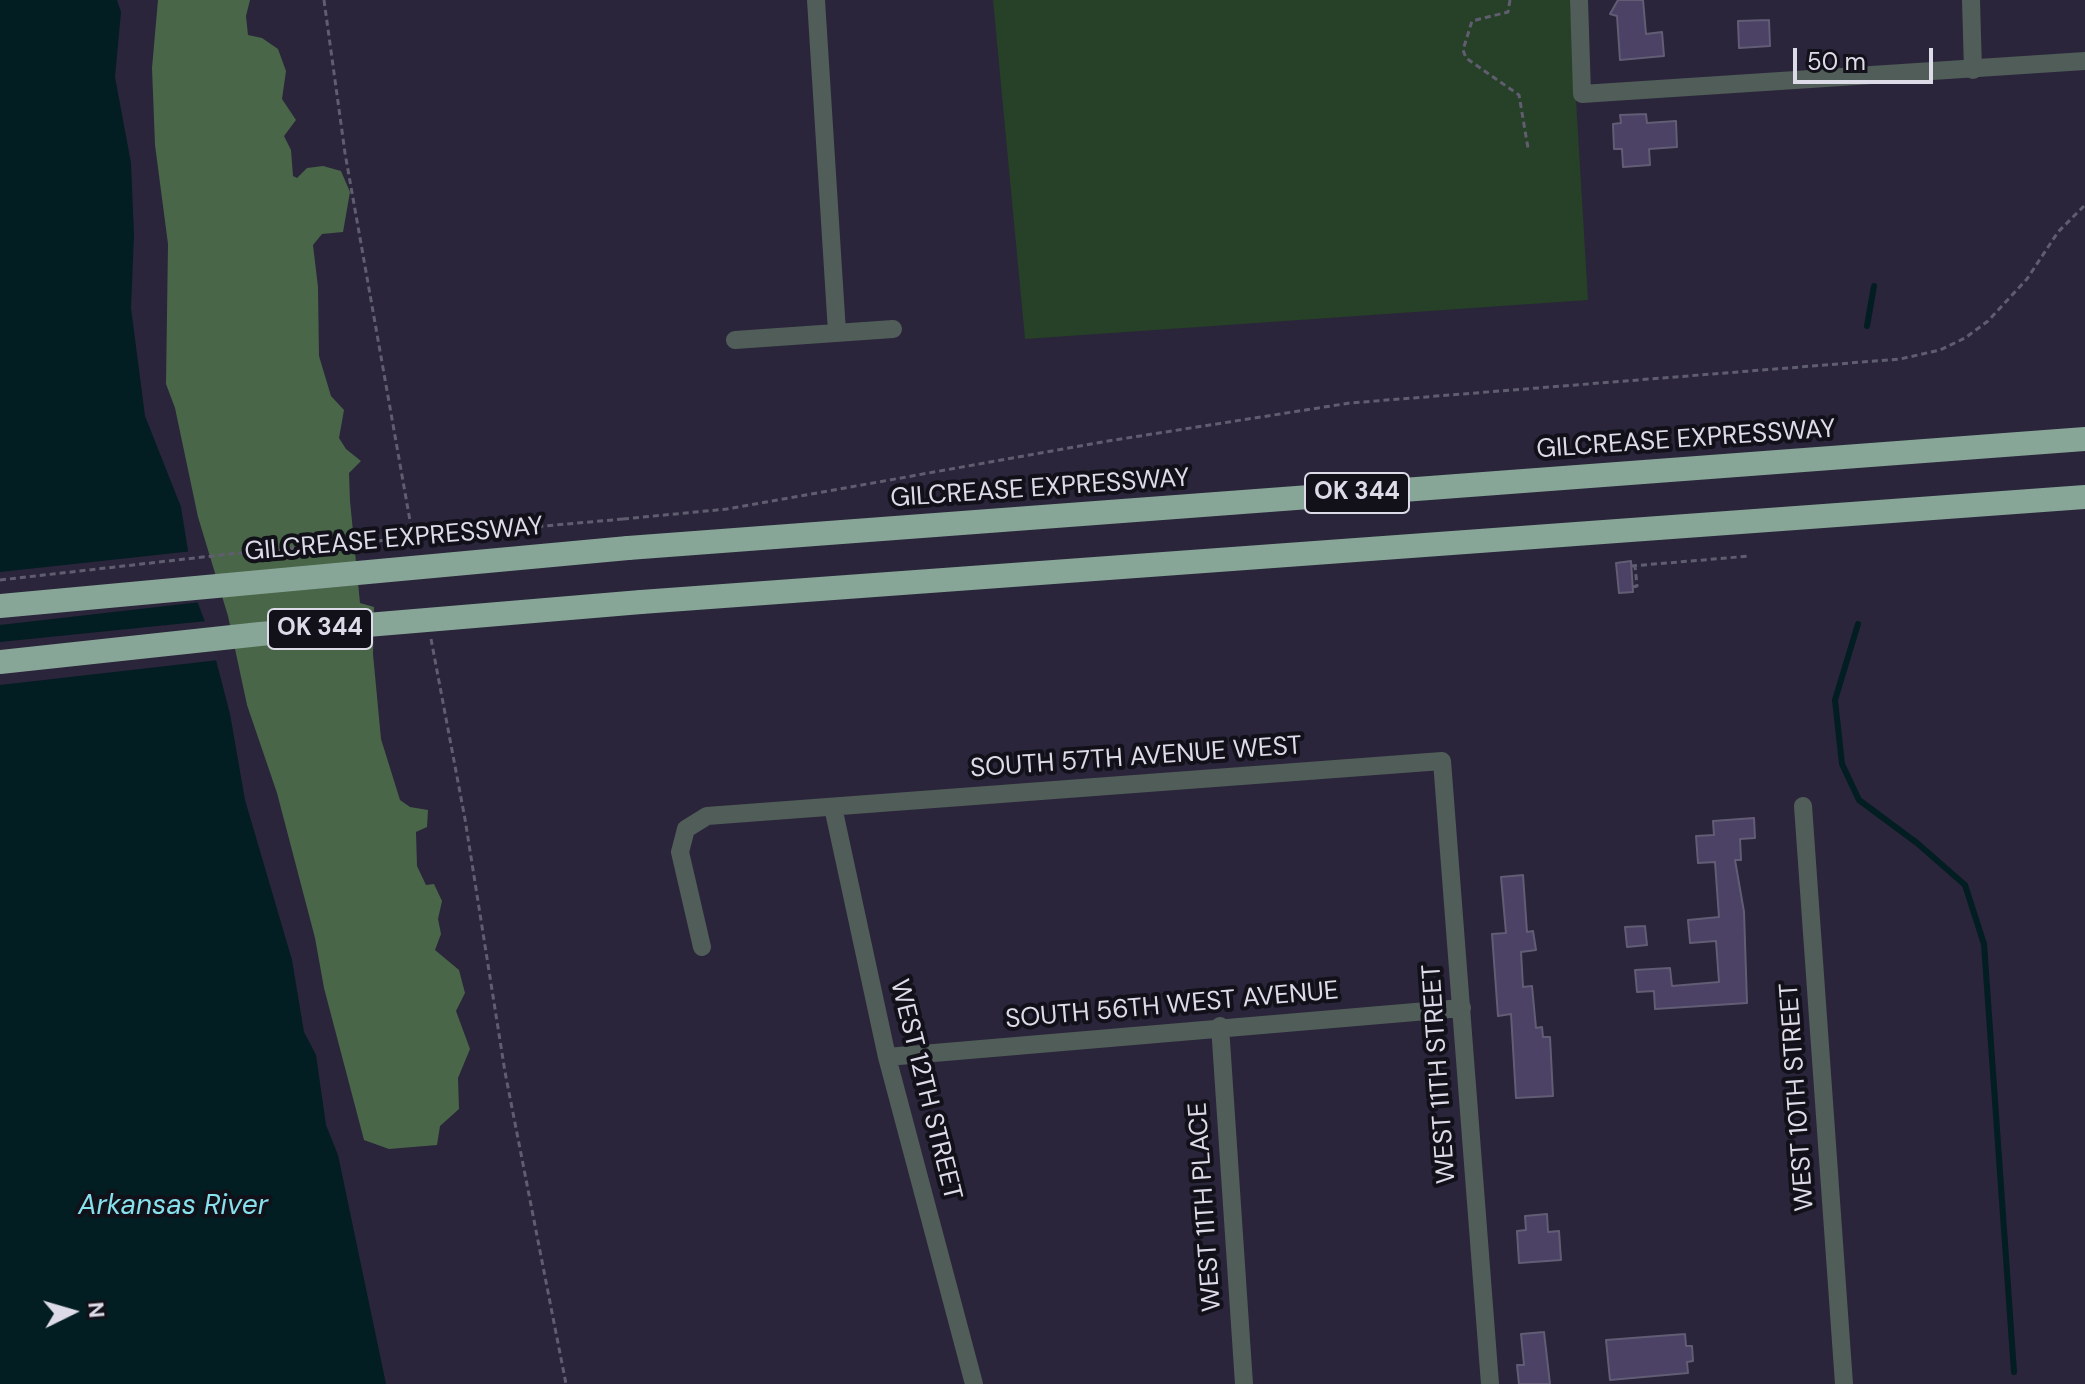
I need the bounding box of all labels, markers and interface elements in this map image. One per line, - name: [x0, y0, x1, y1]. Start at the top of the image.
- scale bar: [1797, 32, 1937, 82]
- text: 50 m: [1807, 46, 1866, 77]
- street label: GILCREASE EXPRESSWAY: [1535, 414, 1837, 466]
- street label: GILCREASE EXPRESSWAY: [889, 463, 1191, 515]
- road number: OK 344: [1305, 473, 1409, 513]
- street label: GILCREASE EXPRESSWAY: [243, 511, 545, 569]
- road number: OK 344: [268, 609, 372, 649]
- street label: SOUTH 57TH AVENUE WEST: [969, 731, 1303, 785]
- street label: WEST 11TH STREET: [1417, 963, 1463, 1185]
- street label: WEST 12TH STREET: [882, 976, 968, 1204]
- street label: SOUTH 56TH WEST AVENUE: [1004, 976, 1340, 1036]
- street label: WEST 10TH STREET: [1774, 982, 1822, 1212]
- street label: WEST 11TH PLACE: [1183, 1101, 1229, 1313]
- water label: Arkansas River: [78, 1190, 268, 1224]
- north arrow: [32, 1272, 112, 1352]
- text: N: [81, 1301, 112, 1319]

